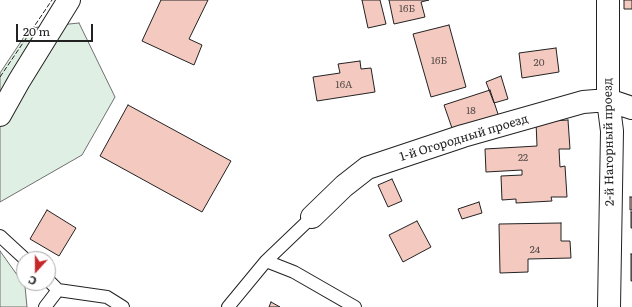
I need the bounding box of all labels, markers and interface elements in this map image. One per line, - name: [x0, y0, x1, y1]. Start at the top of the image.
- house number: 16Б: [399, 3, 415, 15]
- scale bar: [18, 16, 95, 42]
- text: 20 m: [23, 22, 50, 40]
- house number: 16Б: [431, 55, 447, 67]
- house number: 20: [534, 57, 544, 69]
- street label: 2-й Нагорный проезд: [601, 78, 617, 206]
- house number: 16А: [336, 79, 352, 91]
- house number: 18: [466, 105, 476, 117]
- street label: 1-й Огородный проезд: [398, 112, 530, 164]
- house number: 22: [518, 152, 528, 164]
- house number: 24: [530, 244, 540, 256]
- north arrow: [16, 251, 56, 291]
- text: С: [26, 272, 39, 290]

